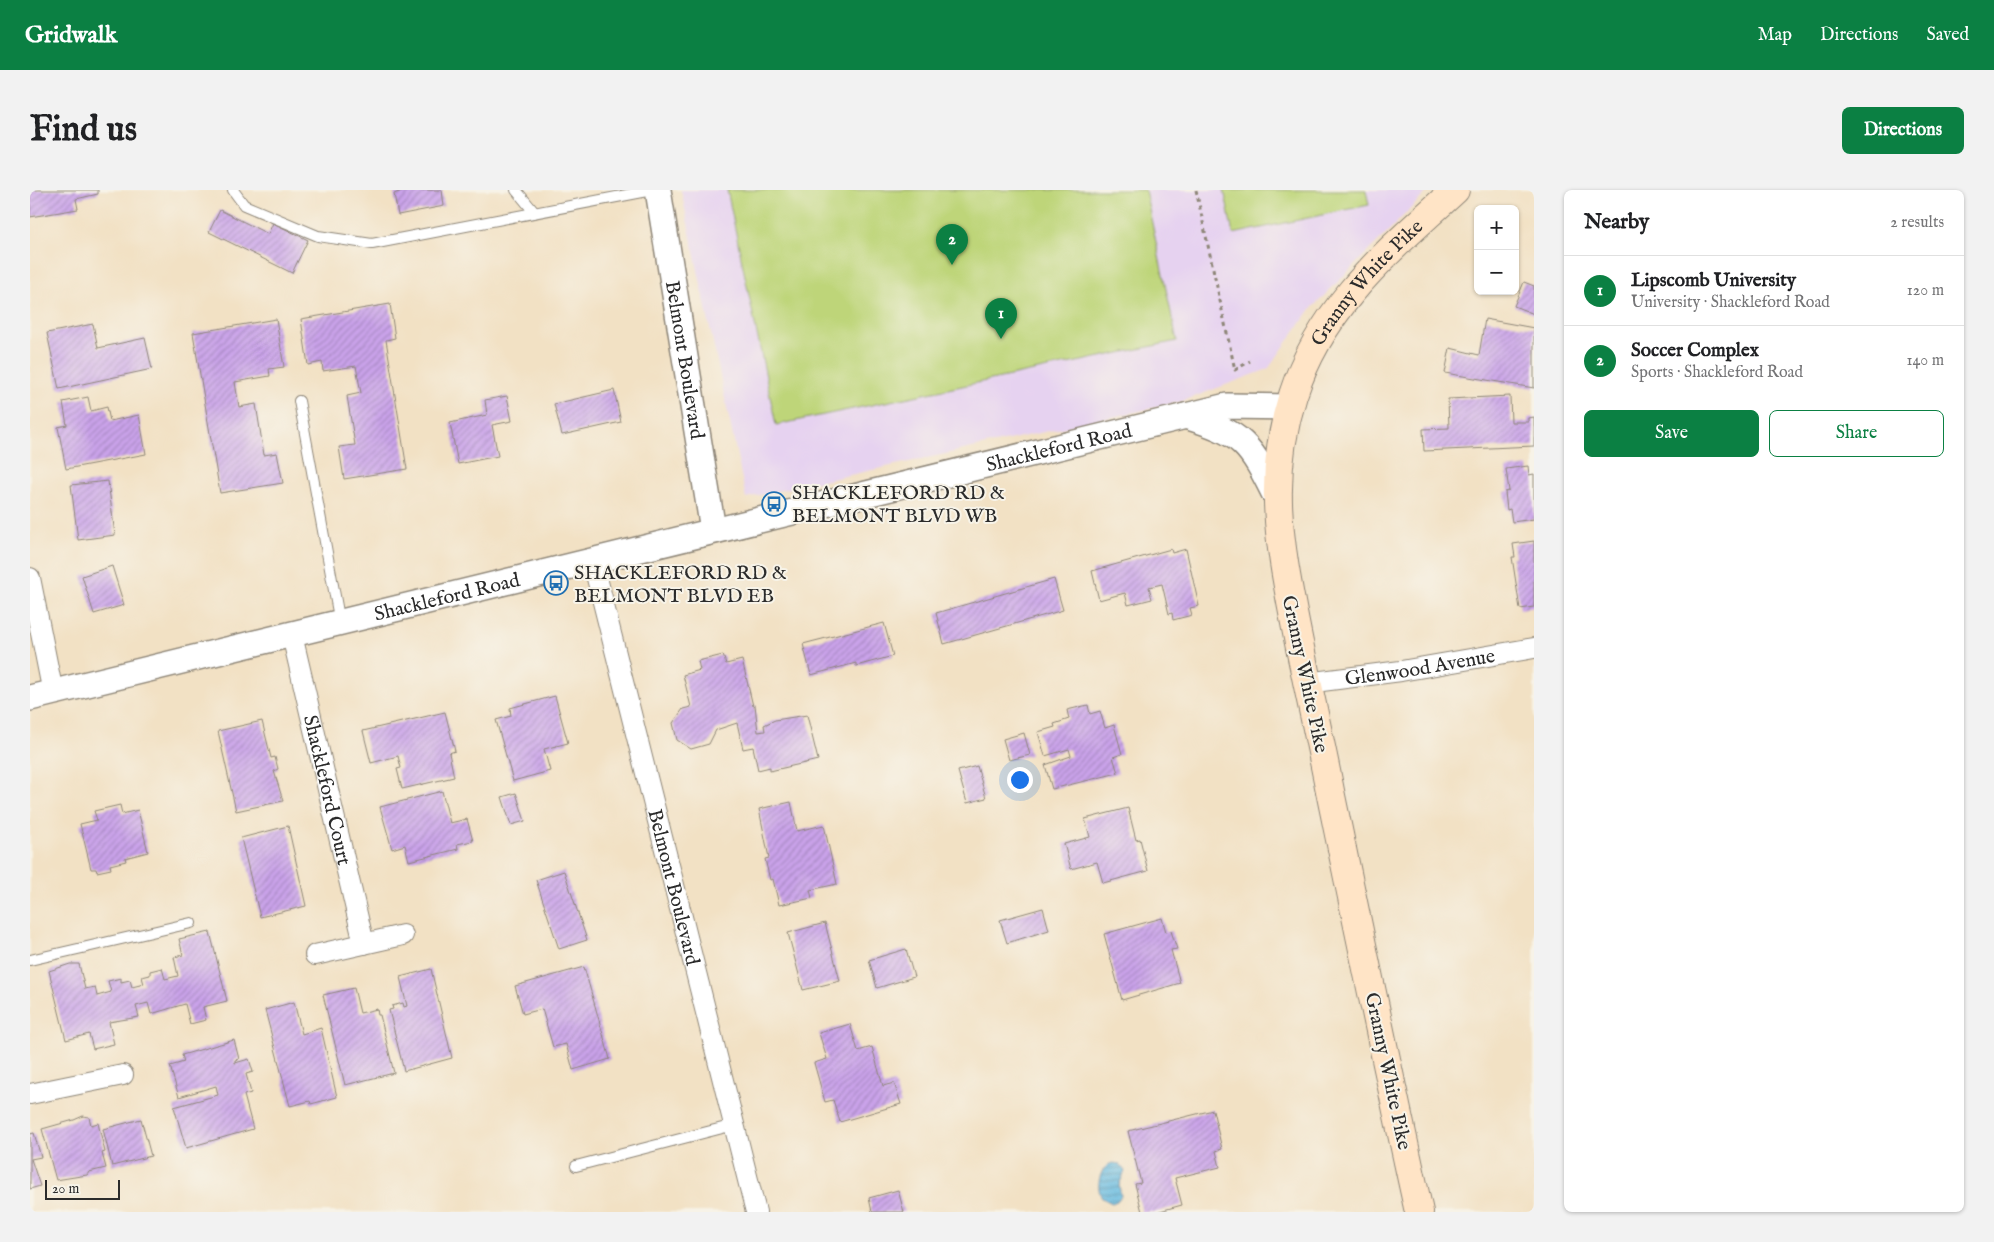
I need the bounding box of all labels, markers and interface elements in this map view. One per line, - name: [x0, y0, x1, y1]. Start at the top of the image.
- text: Gridwalk: [25, 20, 117, 51]
- text: Map: [1758, 24, 1792, 47]
- text: Directions: [1820, 24, 1898, 47]
- text: Saved: [1926, 24, 1969, 47]
- button: Directions: [1842, 107, 1964, 154]
- text: Find us: [30, 108, 137, 153]
- map controls: [1474, 205, 1519, 295]
- button: +: [1474, 205, 1519, 250]
- text: Nearby: [1584, 209, 1649, 236]
- text: 2 results: [1890, 213, 1944, 233]
- street label: Granny White Pike: [1306, 215, 1429, 351]
- pin: 2: [936, 224, 968, 265]
- button: −: [1474, 250, 1519, 295]
- text: Lipscomb University: [1631, 269, 1796, 293]
- street label: Belmont Boulevard: [659, 279, 709, 441]
- text: 1: [1597, 281, 1603, 301]
- text: 120 m: [1907, 281, 1944, 301]
- text: University · Shackleford Road: [1631, 293, 1830, 313]
- pin: 1: [985, 298, 1017, 339]
- text: Soccer Complex: [1631, 339, 1759, 363]
- text: 2: [1596, 351, 1604, 371]
- text: 140 m: [1906, 351, 1944, 371]
- text: Sports · Shackleford Road: [1631, 363, 1803, 383]
- button: Save: [1584, 410, 1759, 457]
- button: Share: [1769, 410, 1944, 457]
- street label: Shackleford Road: [984, 419, 1135, 478]
- place label: SHACKLEFORD RD & BELMONT BLVD WB: [792, 481, 1005, 529]
- bus stop icon: SHACKLEFORD RD & BELMONT BLVD WB: [761, 491, 787, 517]
- place label: SHACKLEFORD RD & BELMONT BLVD EB: [574, 561, 787, 609]
- street label: Shackleford Road: [372, 568, 523, 628]
- bus stop icon: SHACKLEFORD RD & BELMONT BLVD EB: [543, 570, 569, 596]
- street label: Granny White Pike: [1276, 593, 1333, 755]
- street label: Glenwood Avenue: [1343, 644, 1497, 692]
- street label: Shackleford Court: [297, 713, 356, 868]
- your location: [1007, 767, 1033, 793]
- street label: Belmont Boulevard: [641, 807, 705, 968]
- street label: Granny White Pike: [1359, 990, 1416, 1152]
- scale bar: [45, 1177, 120, 1200]
- text: 20 m: [52, 1180, 79, 1198]

